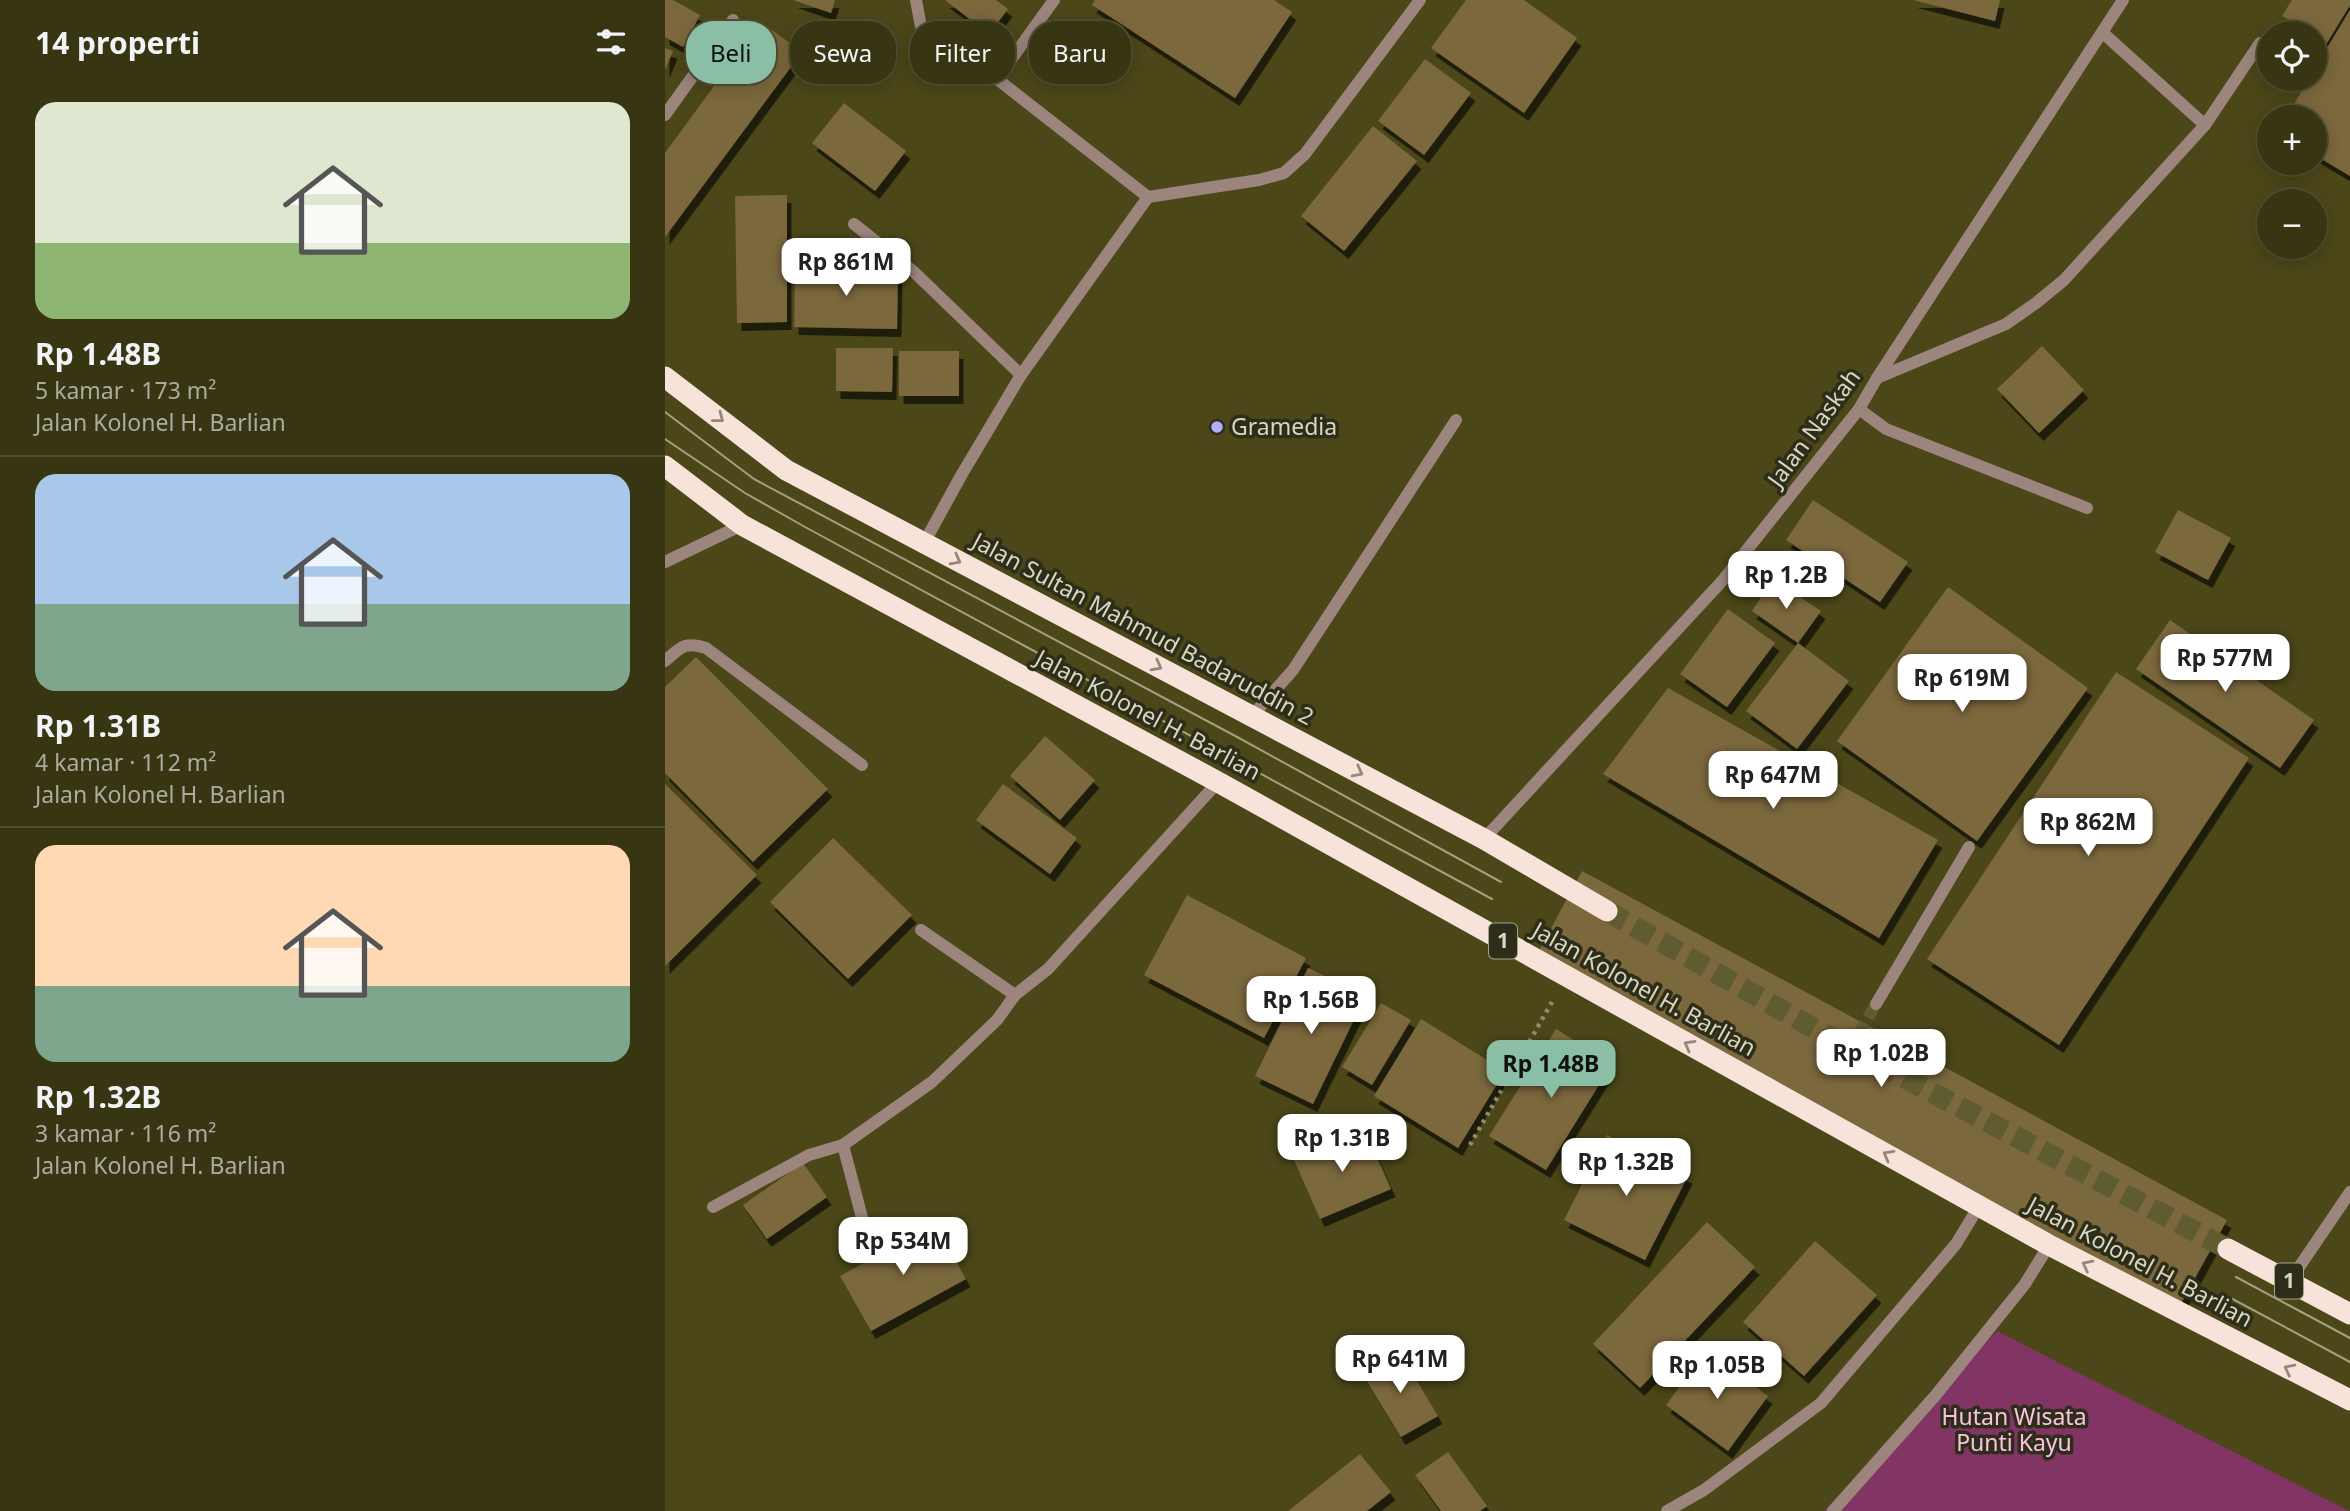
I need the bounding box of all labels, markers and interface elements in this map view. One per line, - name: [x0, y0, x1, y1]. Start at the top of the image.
- chip: Beli: [686, 21, 776, 84]
- chip: Sewa: [790, 21, 896, 84]
- chip: Filter: [910, 21, 1015, 84]
- chip: Baru: [1029, 21, 1131, 84]
- map controls: [2257, 21, 2327, 259]
- button: locate: [2257, 21, 2327, 91]
- text: 14 properti: [35, 22, 200, 63]
- icon: filters: [592, 23, 630, 61]
- button: +: [2257, 105, 2327, 175]
- icon: home: [270, 147, 396, 273]
- button: −: [2257, 189, 2327, 259]
- pin: Rp 861M: [781, 238, 911, 298]
- text: Rp 861M: [798, 245, 894, 277]
- text: Rp 1.48B: [35, 333, 161, 374]
- street label: Jalan Naskah: [1758, 362, 1867, 495]
- text: 5 kamar · 173 m²: [35, 374, 216, 406]
- text: Jalan Kolonel H. Barlian: [35, 406, 286, 438]
- one-way arrow: [711, 410, 724, 423]
- place label: Gramedia: [1231, 410, 1337, 442]
- marker: Gramedia: [1209, 419, 1225, 435]
- icon: home: [270, 519, 396, 645]
- street label: Jalan Sultan Mahmud Badaruddin 2: [965, 523, 1320, 732]
- one-way arrow: [949, 552, 961, 565]
- pin: Rp 1.2B: [1721, 552, 1851, 611]
- text: Rp 1.2B: [1744, 558, 1828, 590]
- pin: Rp 577M: [2160, 634, 2290, 694]
- street label: Jalan Kolonel H. Barlian: [1028, 640, 1267, 787]
- text: Rp 577M: [2177, 641, 2273, 673]
- pin: Rp 619M: [1897, 654, 2027, 714]
- one-way arrow: [1150, 657, 1162, 671]
- text: Rp 619M: [1914, 661, 2010, 693]
- text: Rp 1.31B: [35, 705, 161, 746]
- text: 4 kamar · 112 m²: [35, 746, 216, 778]
- pin: Rp 647M: [1708, 752, 1838, 811]
- text: Rp 647M: [1725, 758, 1821, 790]
- one-way arrow: [1351, 764, 1363, 777]
- text: Jalan Kolonel H. Barlian: [35, 778, 286, 810]
- pin: Rp 862M: [2023, 798, 2153, 858]
- text: Rp 862M: [2040, 805, 2136, 837]
- icon: home: [270, 890, 396, 1016]
- street label: Jalan Kolonel H. Barlian: [1525, 912, 1762, 1063]
- road number: 1: [1489, 923, 1517, 958]
- pin: Rp 1.56B: [1239, 976, 1383, 1036]
- text: Rp 1.56B: [1263, 983, 1359, 1015]
- pin: Rp 1.02B: [1809, 1030, 1953, 1089]
- text: Rp 1.02B: [1833, 1036, 1929, 1068]
- pin: Rp 1.48B: [1479, 1040, 1623, 1100]
- one-way arrow: [1684, 1040, 1696, 1053]
- text: Rp 1.48B: [1503, 1047, 1599, 1079]
- text: Rp 1.32B: [35, 1076, 161, 1117]
- pin: Rp 1.31B: [1270, 1114, 1414, 1174]
- text: 3 kamar · 116 m²: [35, 1117, 216, 1149]
- text: Rp 1.31B: [1294, 1121, 1390, 1153]
- pin: Rp 1.32B: [1554, 1138, 1698, 1198]
- text: Rp 1.32B: [1578, 1145, 1674, 1177]
- text: Jalan Kolonel H. Barlian: [35, 1149, 286, 1181]
- one-way arrow: [1882, 1150, 1895, 1163]
- street label: Jalan Kolonel H. Barlian: [2020, 1187, 2259, 1334]
- pin: Rp 534M: [838, 1218, 968, 1277]
- text: Rp 534M: [855, 1224, 951, 1256]
- one-way arrow: [2082, 1259, 2094, 1273]
- road number: 1: [2275, 1264, 2303, 1298]
- pin: Rp 641M: [1335, 1336, 1465, 1395]
- text: Rp 641M: [1352, 1342, 1448, 1374]
- pin: Rp 1.05B: [1645, 1342, 1789, 1401]
- text: Rp 1.05B: [1669, 1348, 1765, 1380]
- one-way arrow: [2284, 1364, 2296, 1377]
- park label: Hutan Wisata Punti Kayu: [1941, 1400, 2087, 1458]

